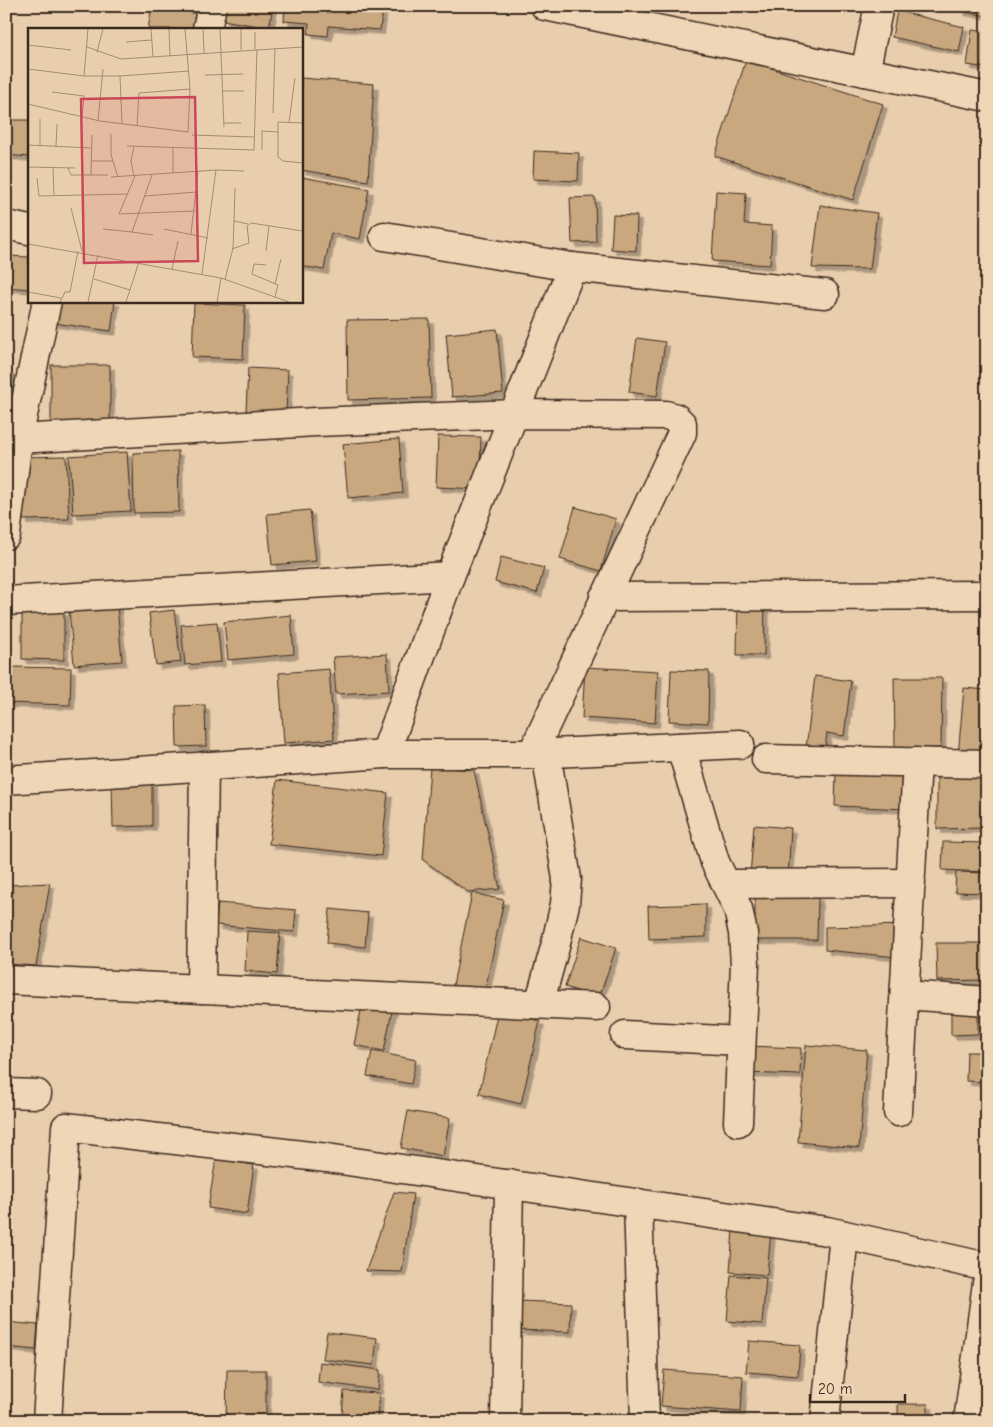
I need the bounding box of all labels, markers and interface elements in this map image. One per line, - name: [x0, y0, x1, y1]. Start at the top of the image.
- inset map: [28, 28, 302, 302]
- scale bar: [810, 1372, 906, 1404]
- text: 20 m: [818, 1380, 852, 1398]

